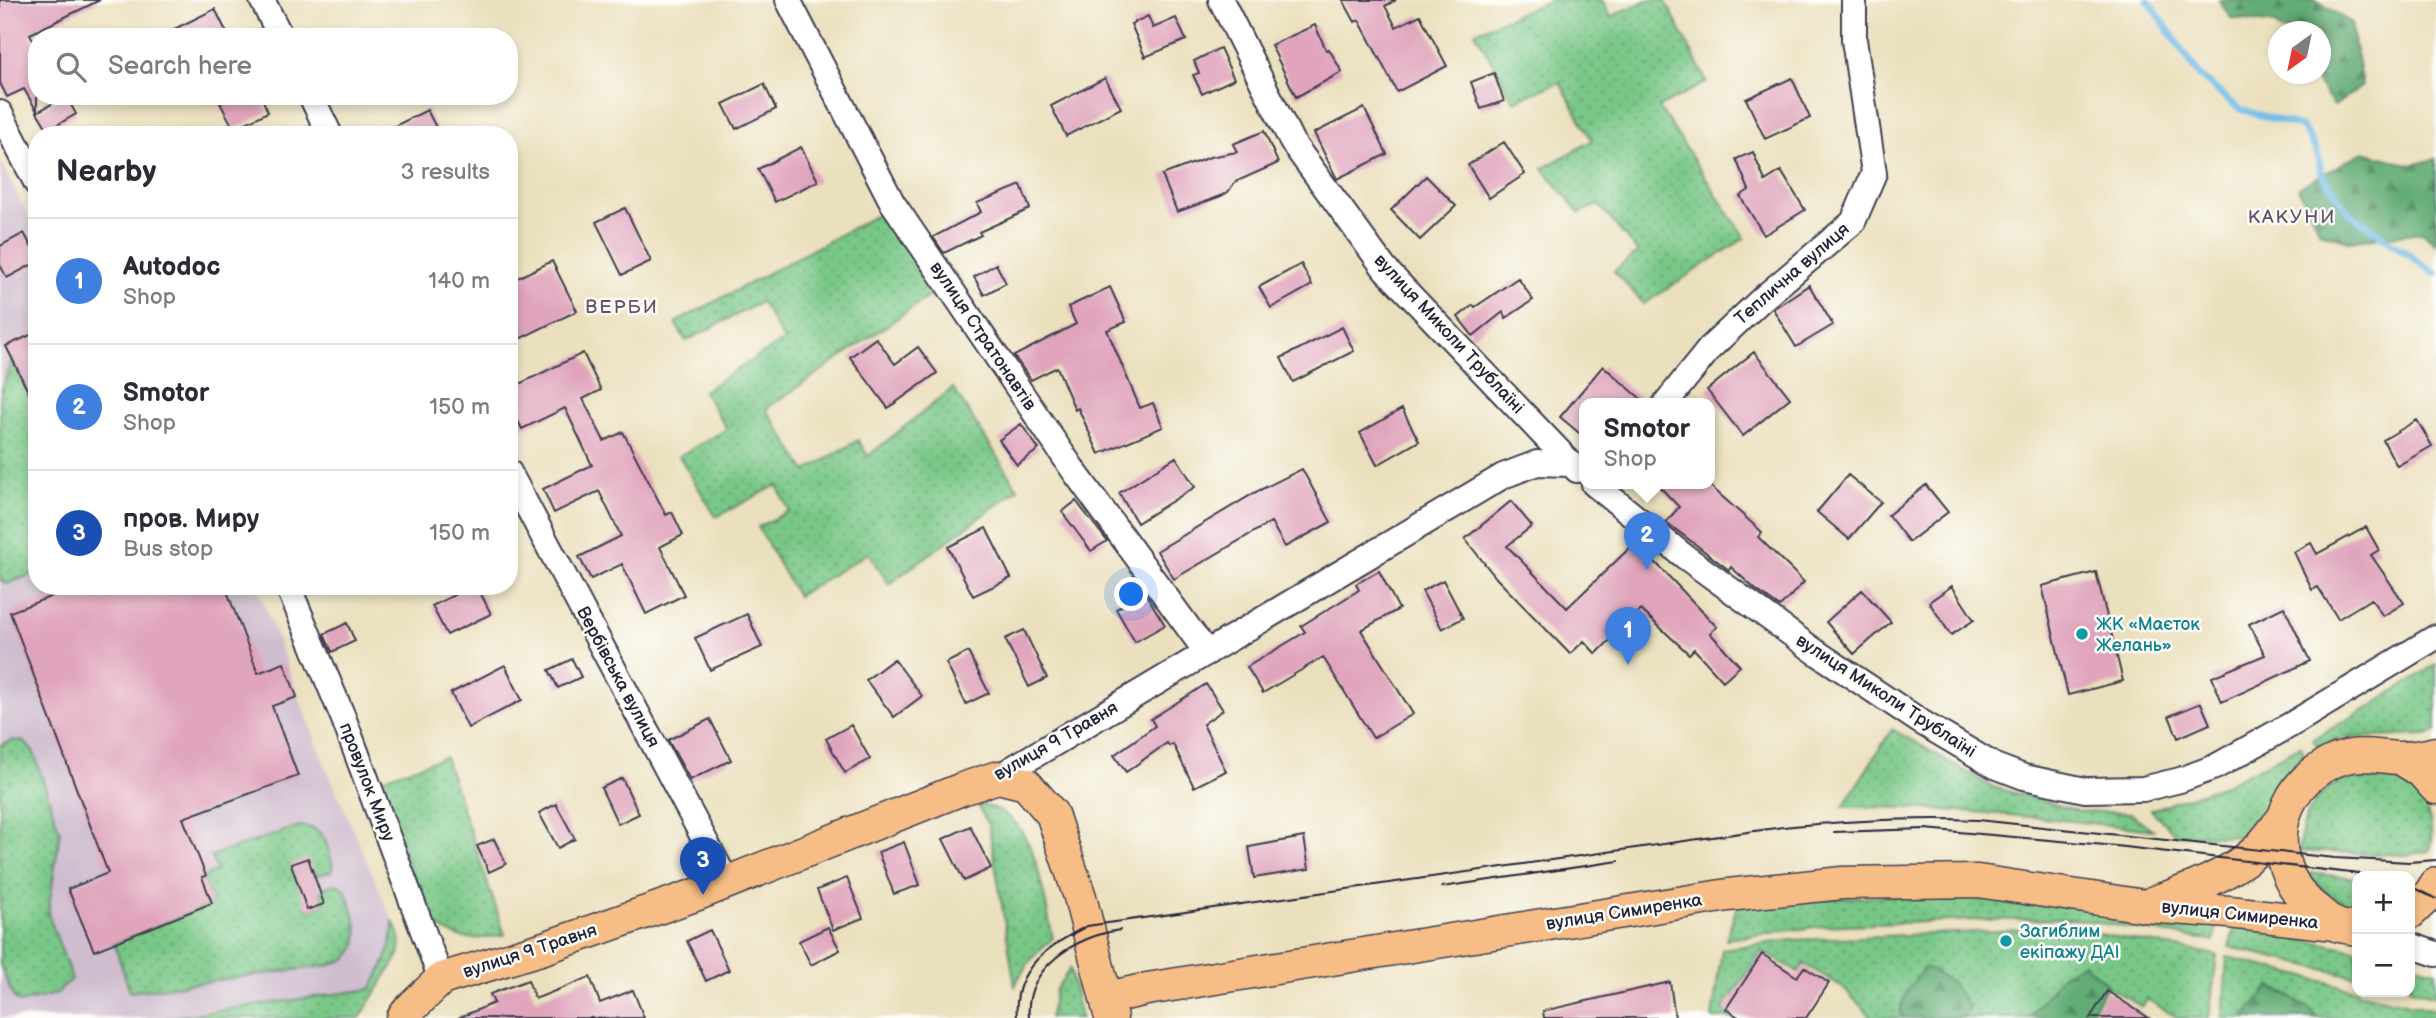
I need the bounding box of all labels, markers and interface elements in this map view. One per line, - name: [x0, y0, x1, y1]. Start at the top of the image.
- north arrow: [2268, 21, 2331, 84]
- search box: [28, 28, 518, 105]
- icon: search: [52, 48, 90, 86]
- text: Search here: [108, 51, 252, 82]
- text: Nearby: [56, 154, 156, 190]
- text: 3 results: [401, 158, 490, 186]
- district label: КАКУНИ: [2248, 206, 2336, 229]
- street label: Теплична вулиця: [1730, 219, 1854, 329]
- street label: вулиця Миколи Трублаїні: [1369, 250, 1529, 418]
- text: Autodoc: [123, 252, 221, 283]
- street label: вулиця Стратонавтів: [925, 258, 1041, 415]
- text: 1: [74, 267, 84, 295]
- text: 140 m: [428, 267, 490, 295]
- text: Shop: [123, 283, 176, 311]
- district label: ВЕРБИ: [585, 296, 659, 319]
- text: Smotor: [123, 378, 209, 409]
- text: 2: [72, 393, 86, 421]
- text: 150 m: [429, 393, 490, 421]
- popup: [1579, 398, 1715, 489]
- text: Shop: [123, 409, 176, 437]
- text: Smotor: [1604, 414, 1690, 445]
- text: Shop: [1604, 445, 1657, 473]
- text: пров. Миру: [123, 504, 259, 535]
- pin: 2: [1624, 512, 1670, 570]
- text: 3: [72, 519, 86, 547]
- text: 150 m: [429, 519, 490, 547]
- text: Bus stop: [123, 535, 213, 563]
- your location: [1114, 577, 1148, 611]
- street label: Вербівська вулиця: [572, 603, 664, 751]
- pin: 1: [1605, 607, 1651, 665]
- place label: ЖК «Маєток Желань»: [2096, 614, 2200, 656]
- marker: ЖК «Маєток Желань»: [2074, 626, 2090, 642]
- street label: вулиця Миколи Трублаїні: [1792, 630, 1980, 762]
- street label: вулиця 9 Травня: [990, 697, 1122, 785]
- street label: провулок Миру: [335, 720, 400, 845]
- pin: 3: [680, 837, 726, 895]
- map controls: [2352, 871, 2415, 997]
- button: +: [2352, 871, 2415, 934]
- street label: вулиця Симиренка: [1544, 889, 1704, 935]
- street label: вулиця Симиренка: [2160, 896, 2320, 934]
- street label: вулиця 9 Травня: [460, 919, 600, 983]
- place label: Загиблим екіпажу ДАІ: [2020, 921, 2120, 963]
- marker: Загиблим екіпажу ДАІ: [1998, 933, 2014, 949]
- button: −: [2352, 934, 2415, 997]

